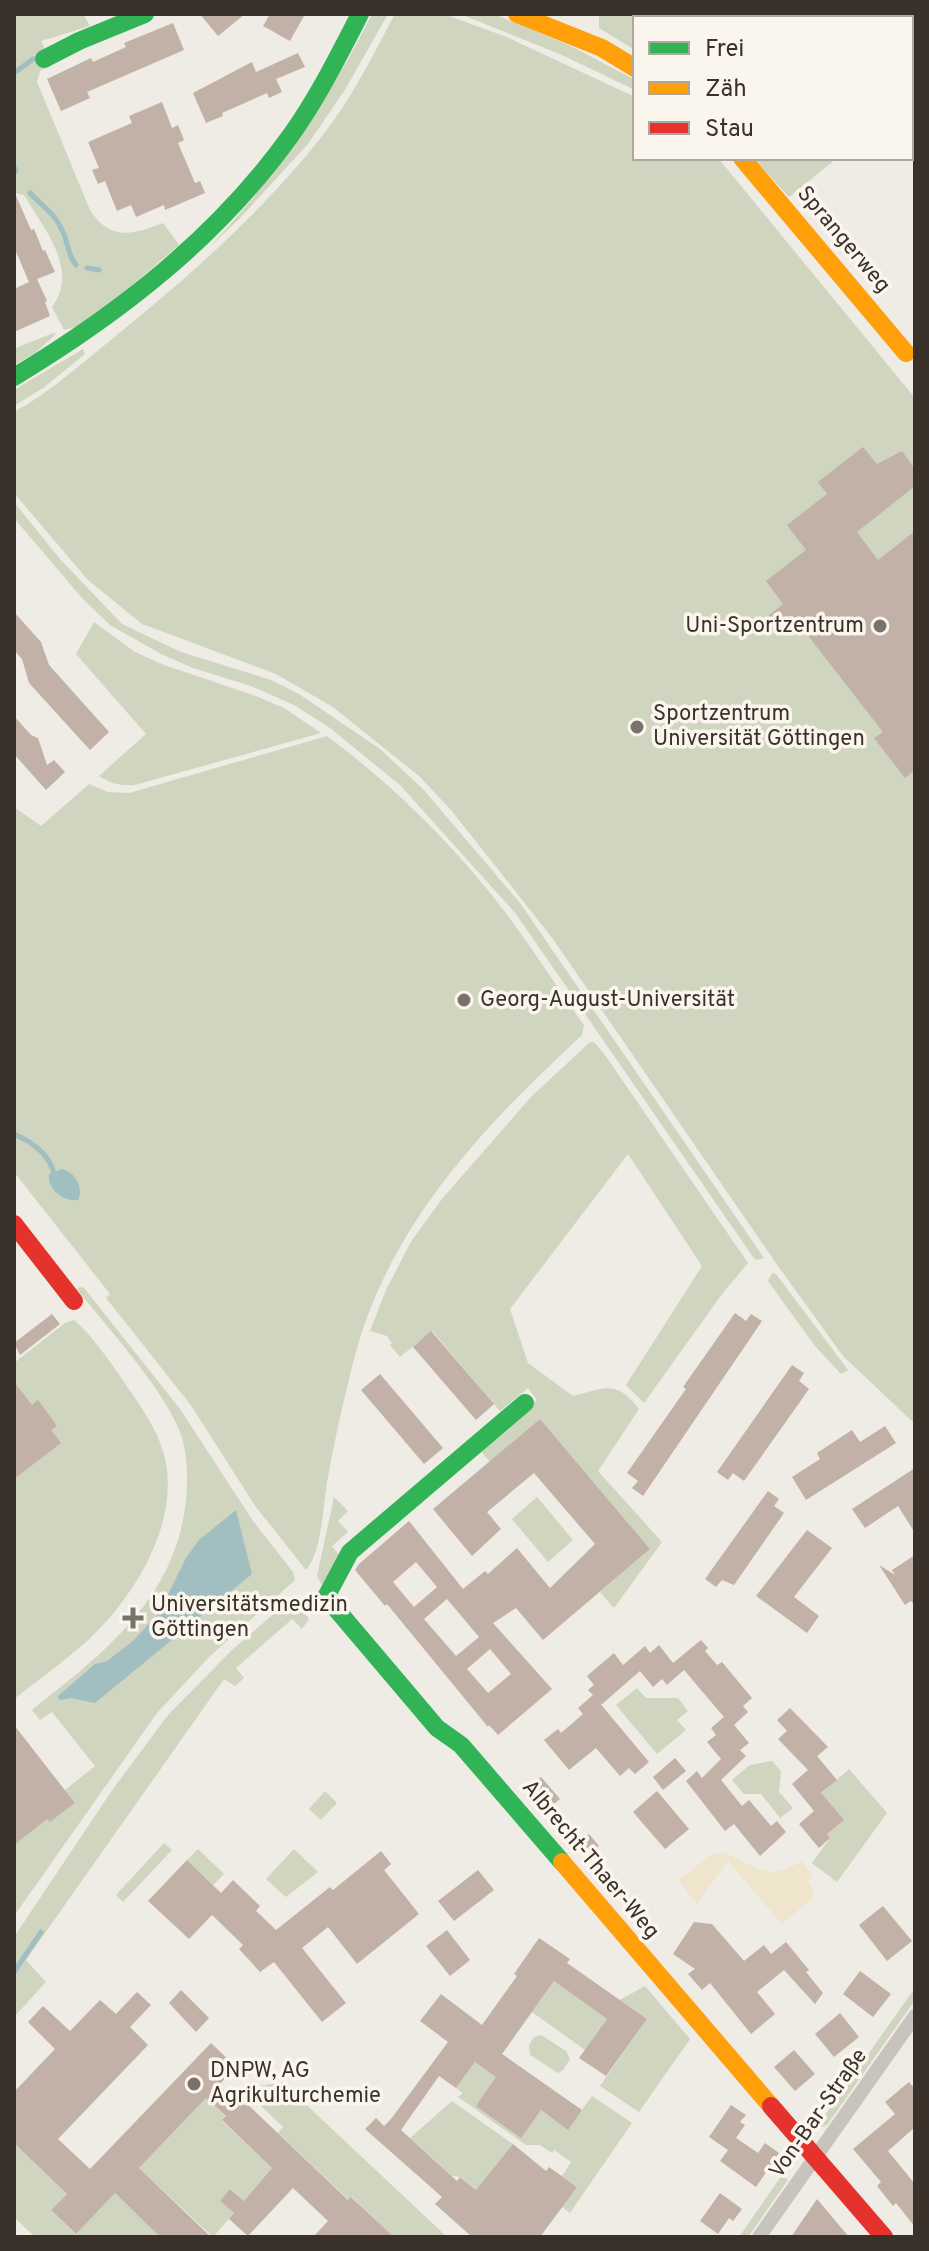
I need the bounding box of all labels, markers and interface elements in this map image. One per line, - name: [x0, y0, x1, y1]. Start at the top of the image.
- legend: [633, 16, 913, 160]
- text: Frei: [705, 35, 744, 65]
- text: Zäh: [705, 75, 747, 105]
- text: Stau: [705, 115, 754, 145]
- street label: Sprangerweg: [790, 181, 896, 299]
- place label: Uni-Sportzentrum: [685, 613, 864, 640]
- marker: Uni-Sportzentrum: [871, 617, 889, 635]
- place label: Sportzentrum Universität Göttingen: [653, 701, 865, 753]
- marker: Sportzentrum Universität Göttingen: [628, 718, 646, 736]
- place label: Georg-August-Universität: [480, 987, 735, 1014]
- marker: Georg-August-Universität: [455, 991, 473, 1009]
- place label: Universitätsmedizin Göttingen: [151, 1592, 348, 1644]
- marker: Universitätsmedizin Göttingen: [122, 1607, 144, 1629]
- street label: Albrecht-Thaer-Weg: [515, 1775, 665, 1945]
- street label: Von-Bar-Straße: [764, 2044, 874, 2184]
- place label: DNPW, AG Agrikulturchemie: [210, 2058, 381, 2110]
- marker: DNPW, AG Agrikulturchemie: [185, 2075, 203, 2093]

